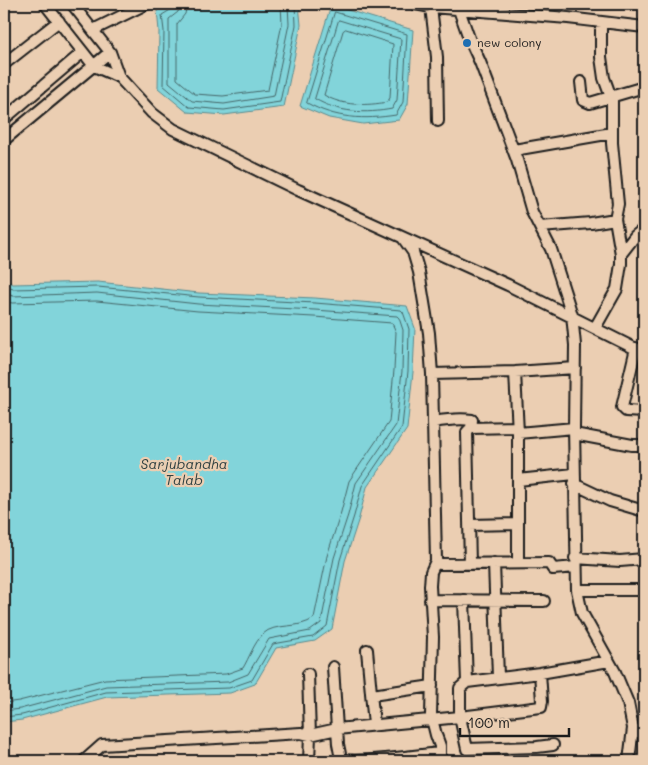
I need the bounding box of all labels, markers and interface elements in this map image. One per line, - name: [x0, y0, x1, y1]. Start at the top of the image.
- place label: new colony: [477, 34, 541, 50]
- marker: new colony: [461, 37, 473, 49]
- water label: Sarjubandha Talab: [141, 454, 227, 489]
- scale bar: [460, 705, 569, 737]
- text: 100 m: [468, 712, 510, 732]

